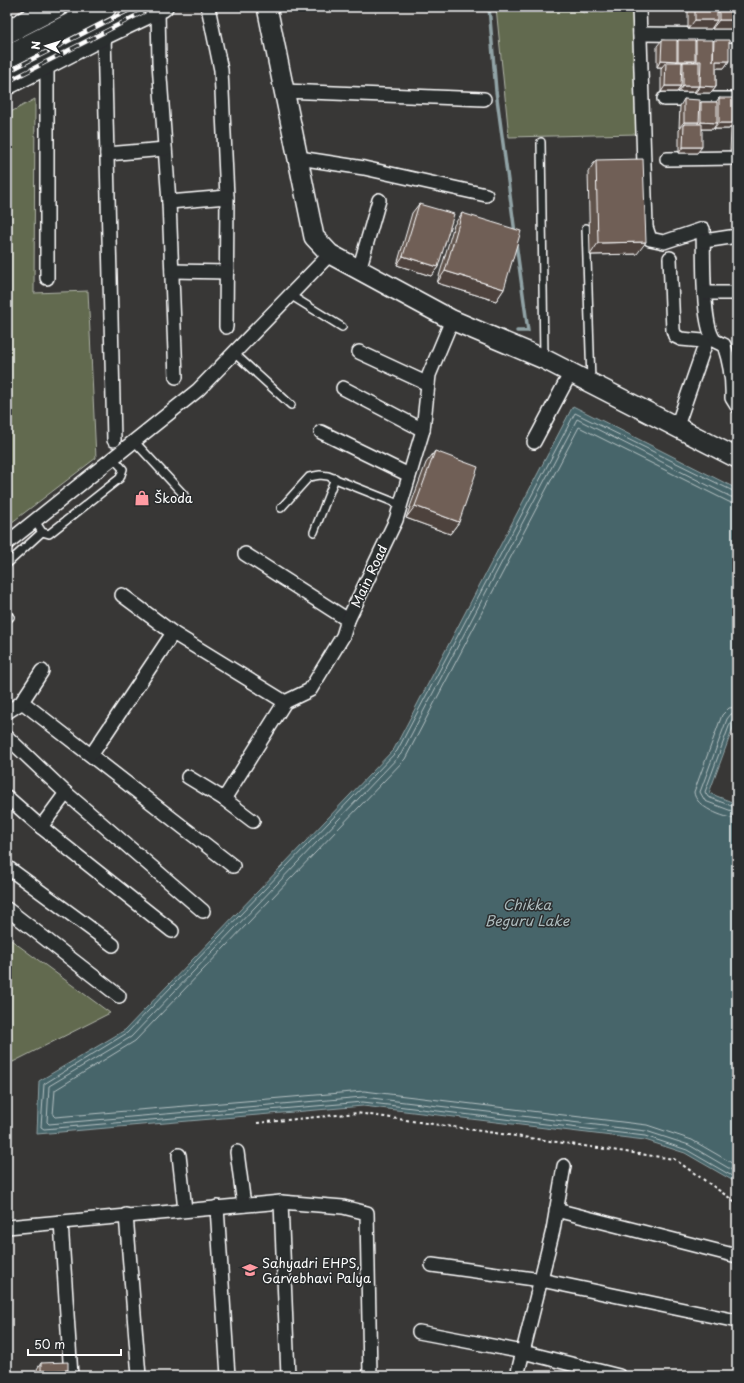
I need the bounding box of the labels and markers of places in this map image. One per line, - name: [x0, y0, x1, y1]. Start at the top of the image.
- place label: Škoda: [154, 488, 193, 507]
- shop icon: Škoda: [133, 489, 151, 507]
- place label: Sahyadri EHPS, Garvebhavi Palya: [262, 1253, 372, 1287]
- school or university icon: Sahyadri EHPS, Garvebhavi Palya: [241, 1261, 259, 1279]

